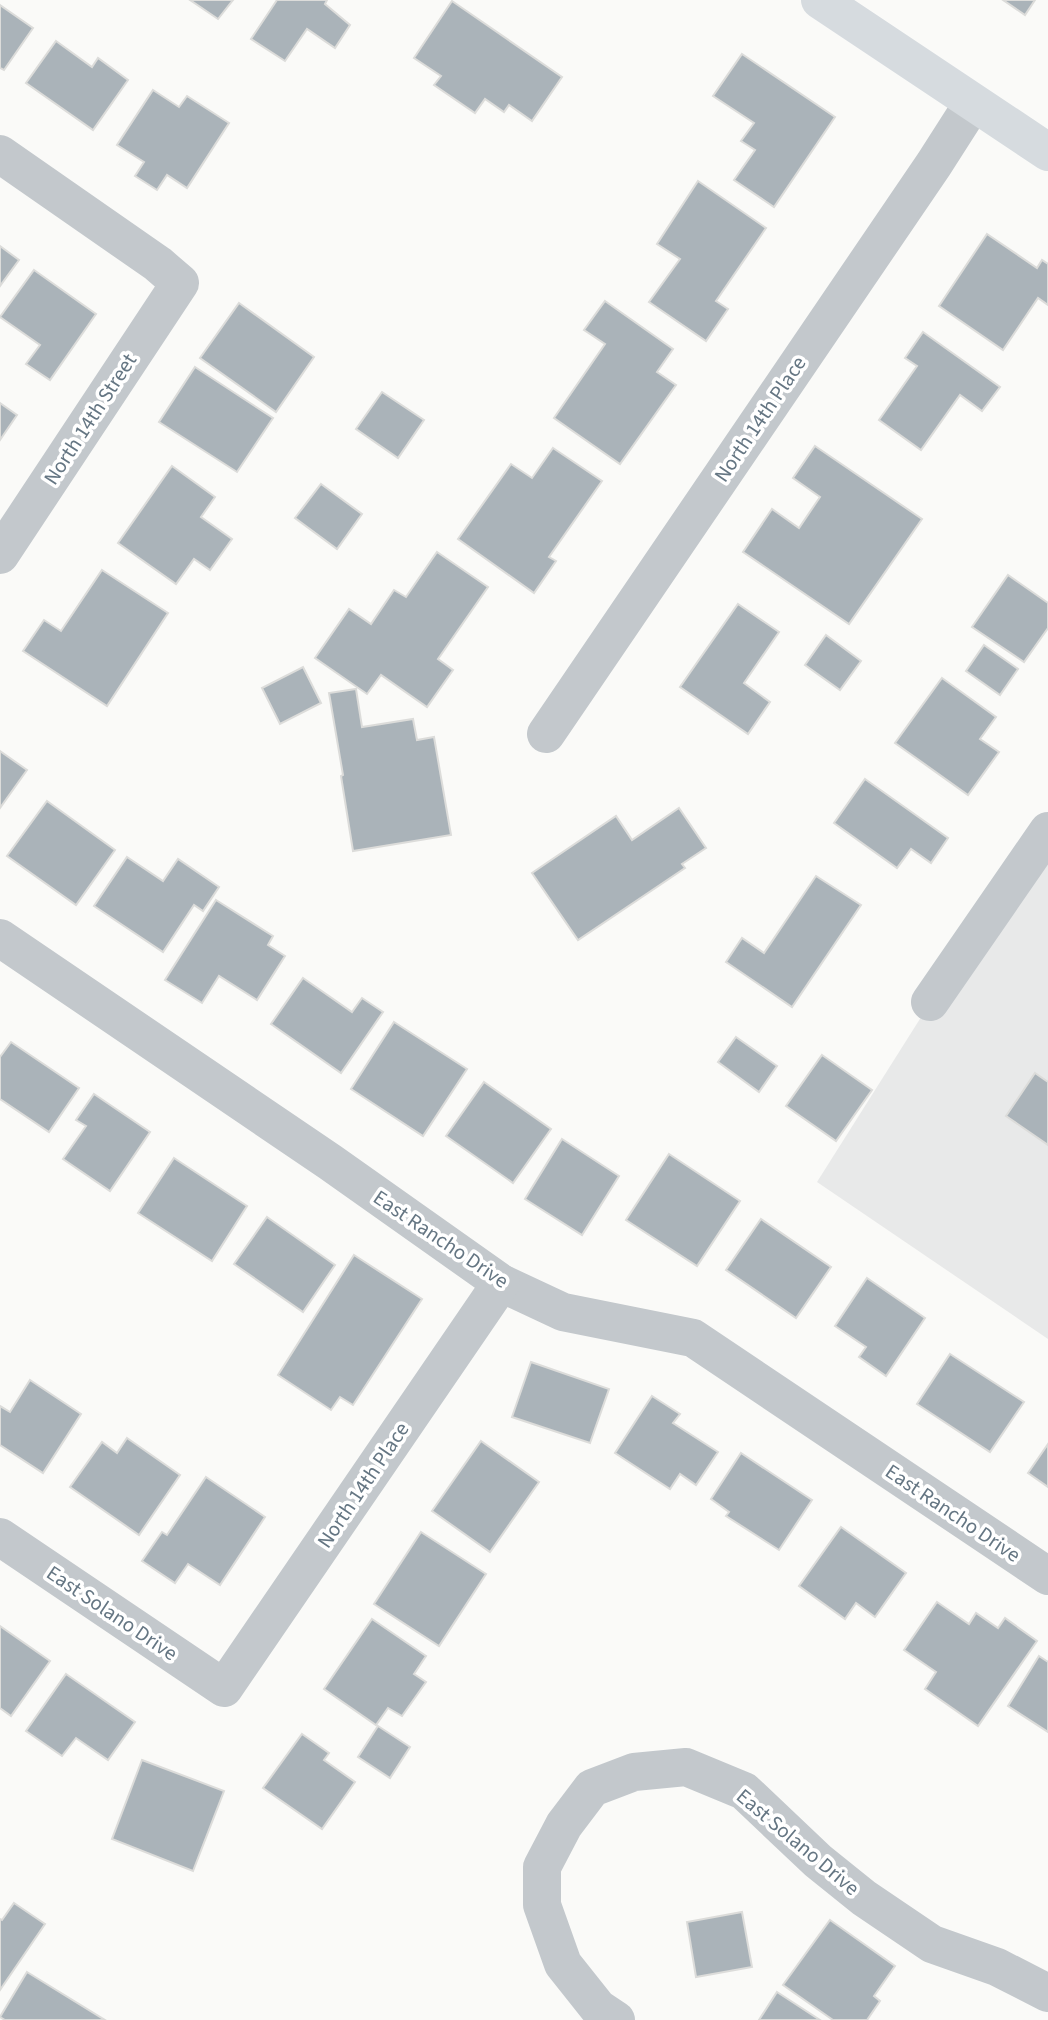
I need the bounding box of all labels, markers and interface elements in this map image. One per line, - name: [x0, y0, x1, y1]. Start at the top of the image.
- street label: North 14th Street: [36, 347, 144, 491]
- street label: North 14th Place: [707, 350, 813, 488]
- street label: East Rancho Drive: [367, 1183, 515, 1295]
- street label: North 14th Place: [310, 1416, 416, 1554]
- street label: East Rancho Drive: [879, 1457, 1027, 1569]
- street label: East Solano Drive: [40, 1558, 184, 1668]
- street label: East Solano Drive: [730, 1782, 866, 1902]

